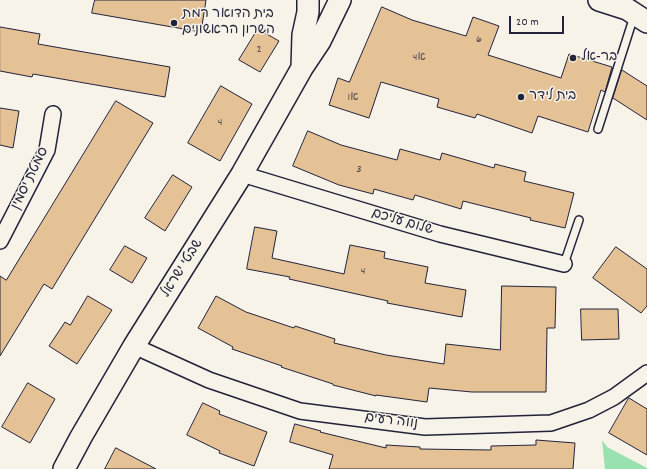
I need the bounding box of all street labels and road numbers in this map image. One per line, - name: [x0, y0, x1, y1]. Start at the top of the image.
- street label: סמטת יסמין: [9, 145, 53, 213]
- street label: שלום עליכם: [369, 206, 435, 240]
- street label: שבטי ישראל: [159, 237, 207, 301]
- street label: נווה רעים: [363, 410, 419, 434]

